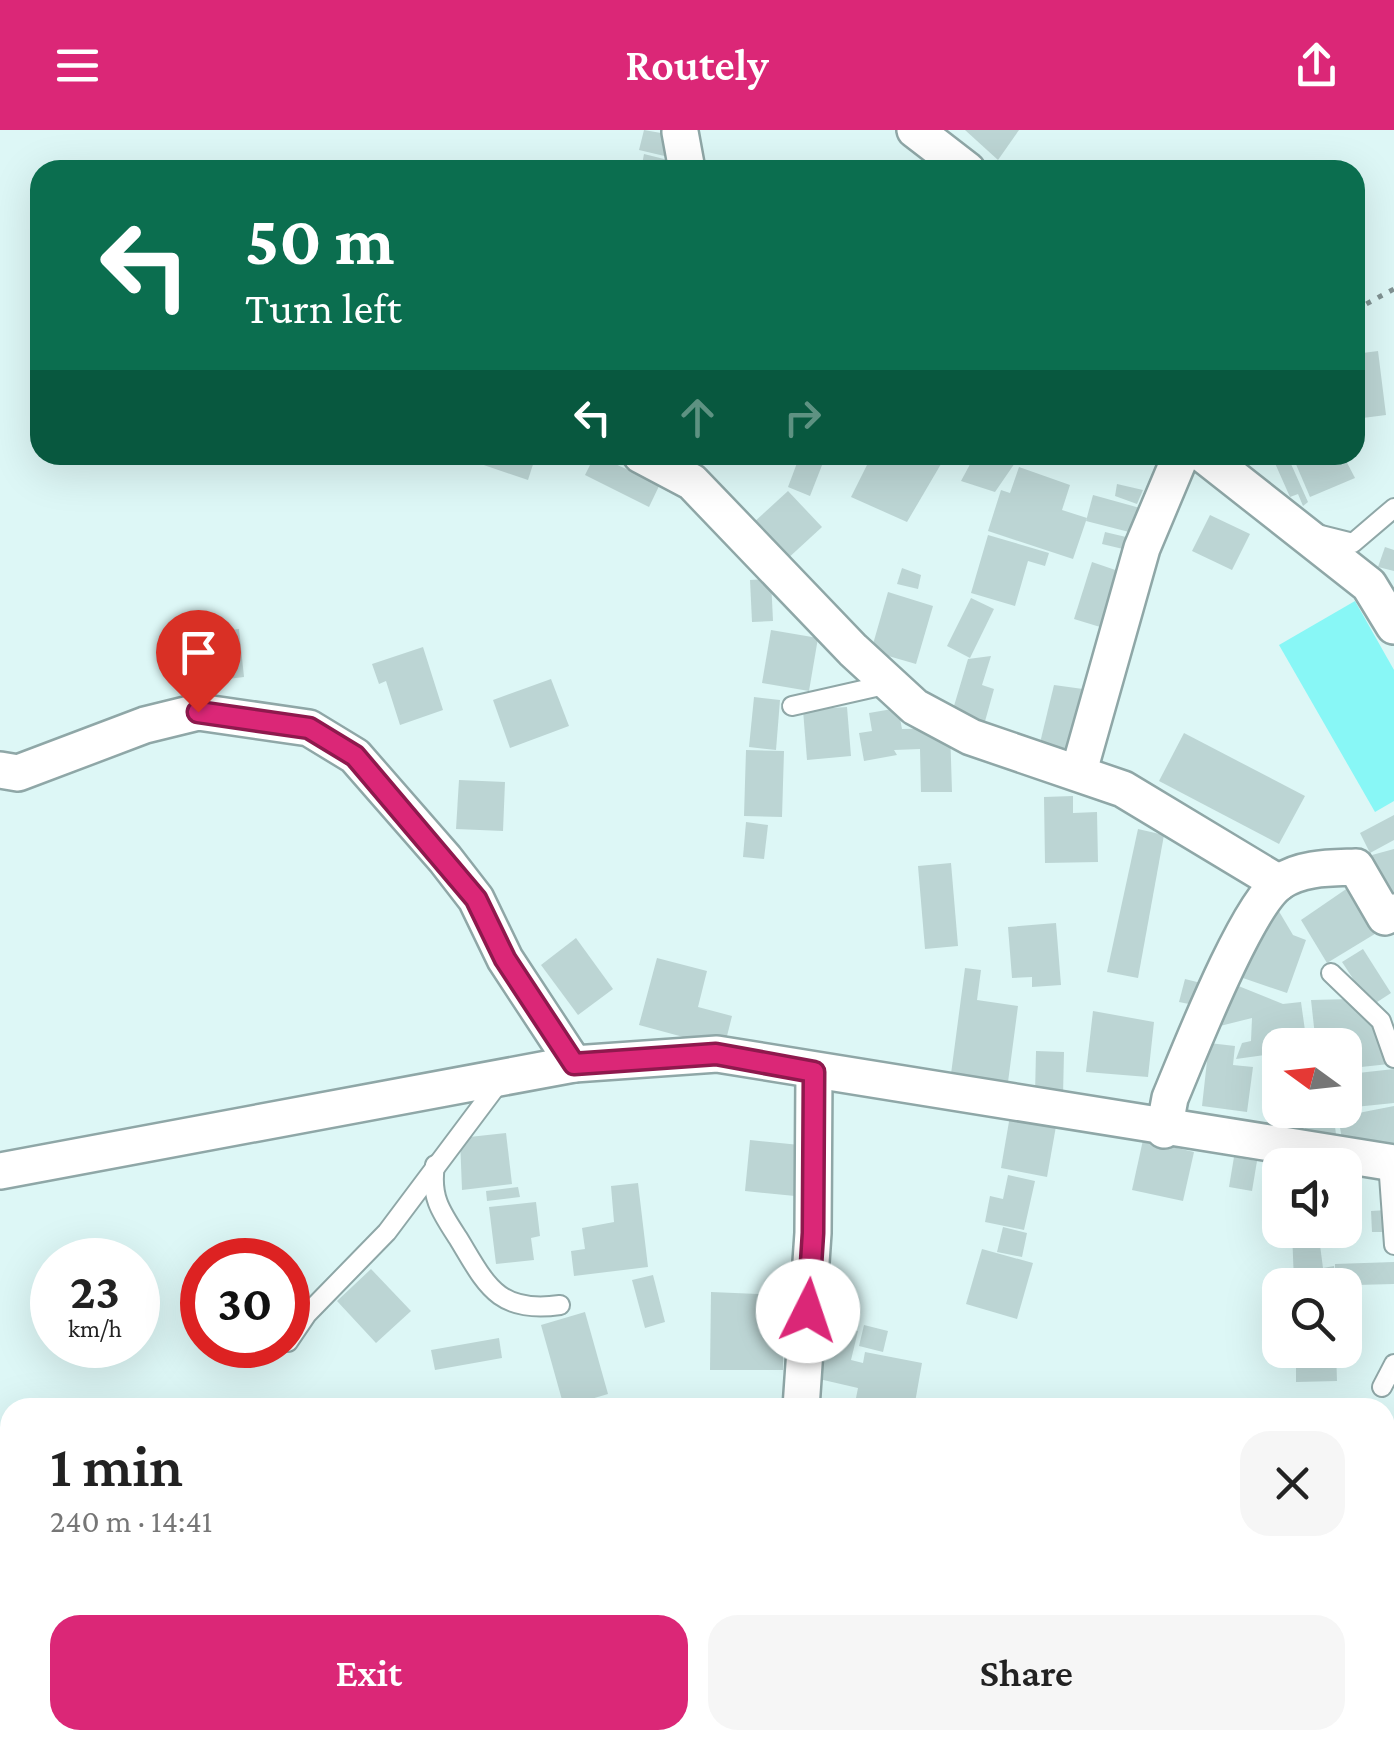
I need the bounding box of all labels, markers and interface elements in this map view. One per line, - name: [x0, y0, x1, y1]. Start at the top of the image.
- icon: menu: [50, 38, 105, 93]
- icon: share: [1289, 38, 1344, 93]
- text: Routely: [625, 40, 769, 90]
- icon: left: [80, 200, 210, 330]
- text: 50 m: [245, 201, 395, 279]
- text: Turn left: [245, 283, 402, 333]
- icon: left: [565, 390, 620, 445]
- icon: ahead: [670, 390, 725, 445]
- icon: right: [775, 390, 830, 445]
- pin: [156, 610, 241, 713]
- icon: arrive: [171, 625, 226, 680]
- north arrow: [1262, 1028, 1362, 1128]
- map controls: [1262, 1028, 1362, 1368]
- button: sound: [1262, 1148, 1362, 1248]
- speed limit sign: 30: [180, 1238, 310, 1368]
- position arrow: [756, 1259, 860, 1363]
- text: 23: [70, 1263, 120, 1319]
- button: search: [1262, 1268, 1362, 1368]
- text: km/h: [68, 1315, 122, 1342]
- button: close: [1240, 1431, 1345, 1536]
- text: 1 min: [50, 1432, 183, 1499]
- text: 240 m · 14:41: [50, 1503, 212, 1539]
- button: Exit: [50, 1615, 688, 1730]
- button: Share: [708, 1615, 1345, 1730]

